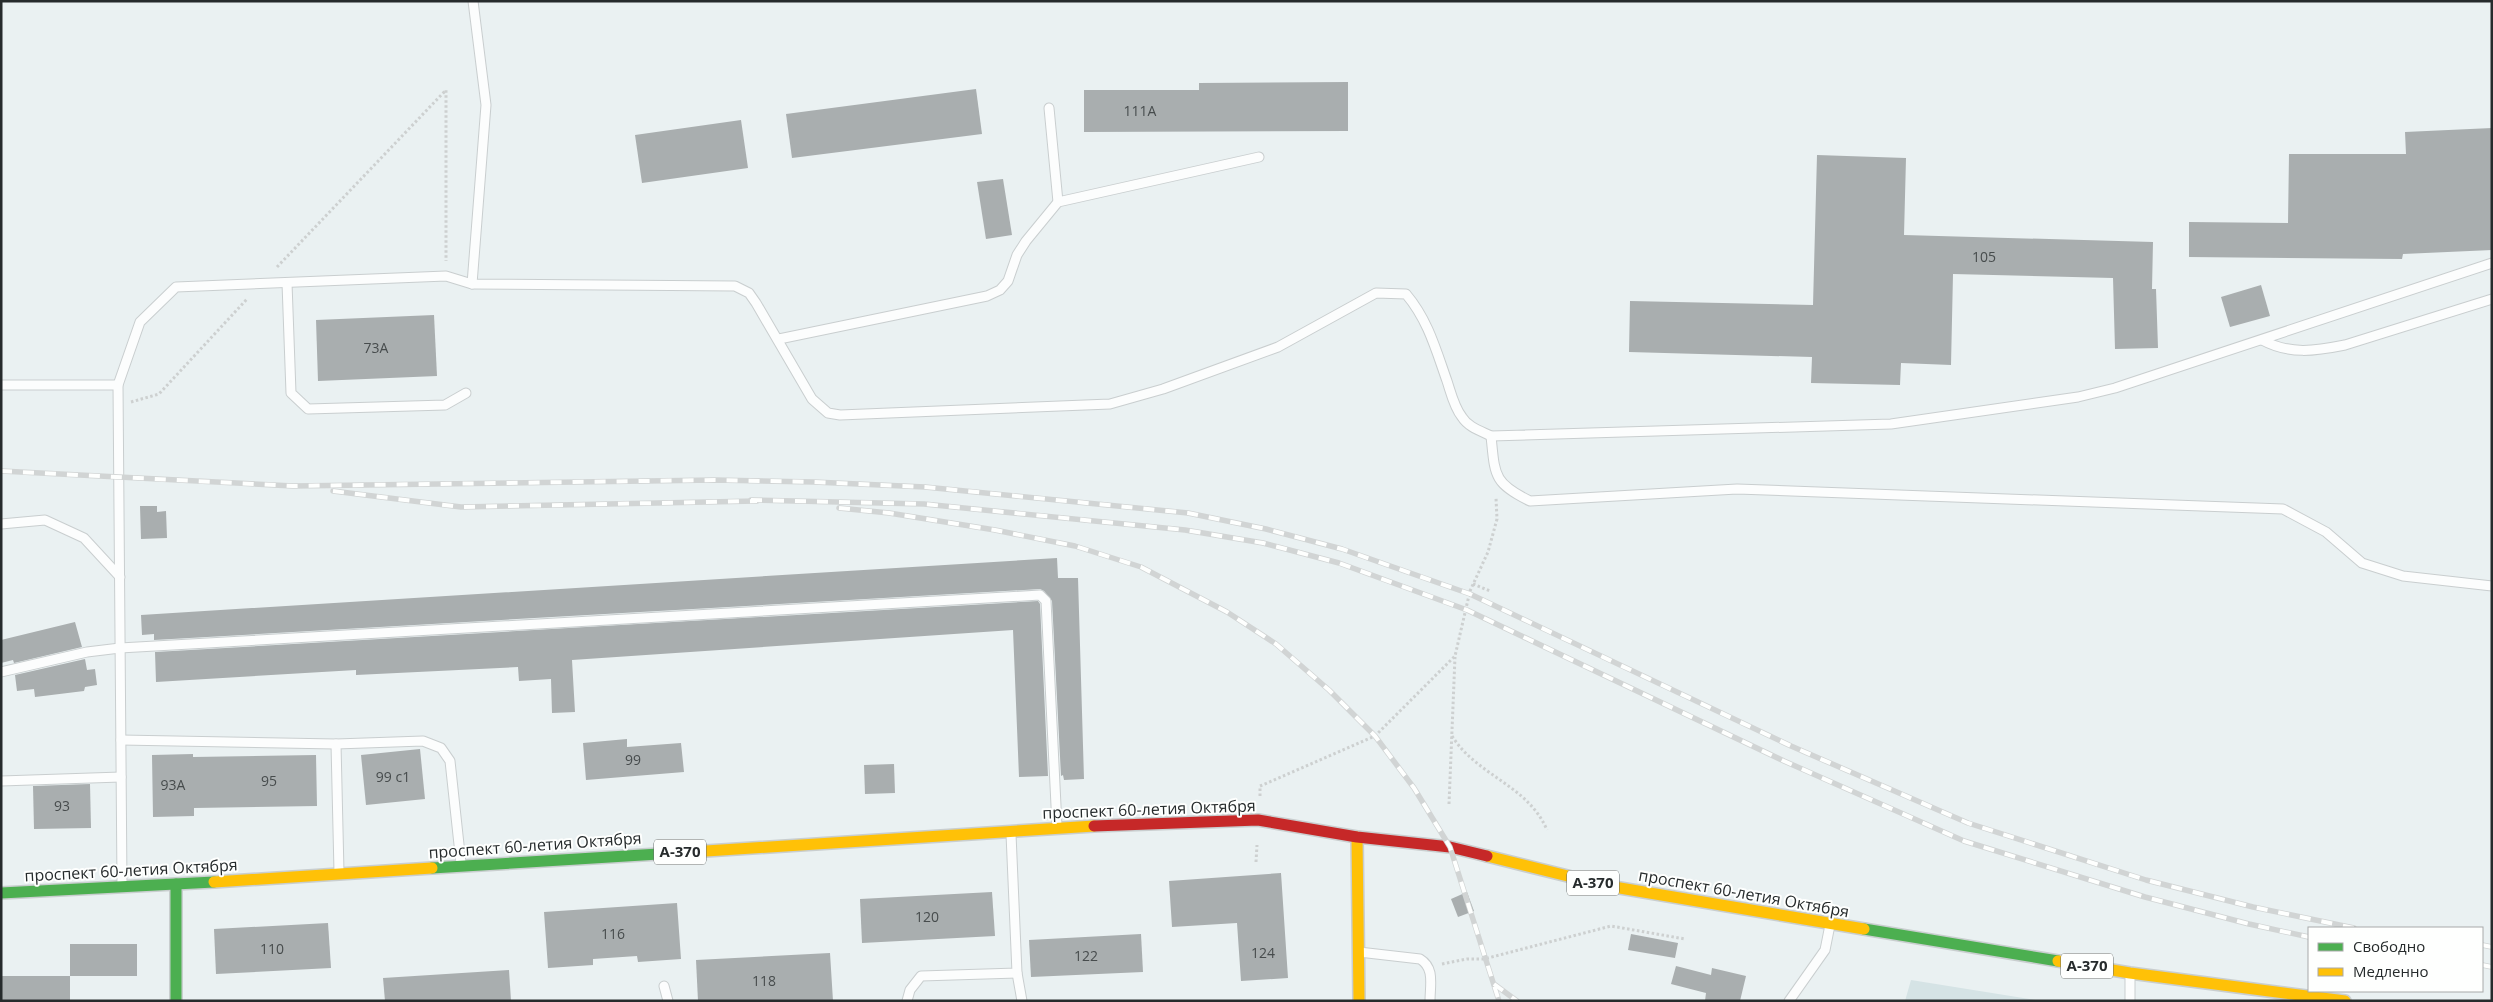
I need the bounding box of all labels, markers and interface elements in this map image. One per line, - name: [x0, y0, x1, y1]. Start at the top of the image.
- house number: 111А: [1124, 101, 1157, 120]
- house number: 105: [1972, 247, 1996, 266]
- house number: 73А: [364, 338, 389, 357]
- house number: 99: [625, 750, 641, 769]
- house number: 99 с1: [376, 767, 410, 786]
- house number: 95: [261, 771, 277, 790]
- house number: 93А: [161, 775, 186, 794]
- street label: проспект 60-летия Октября: [1042, 794, 1256, 824]
- house number: 93: [54, 796, 70, 815]
- street label: проспект 60-летия Октября: [428, 827, 642, 863]
- road number: А-370: [654, 840, 706, 864]
- street label: проспект 60-летия Октября: [24, 853, 238, 887]
- street label: проспект 60-летия Октября: [1637, 864, 1851, 922]
- road number: А-370: [1567, 870, 1619, 896]
- house number: 120: [915, 907, 939, 926]
- house number: 116: [601, 924, 625, 943]
- legend: [2308, 927, 2483, 992]
- text: Свободно: [2353, 936, 2425, 956]
- house number: 110: [260, 939, 284, 958]
- house number: 124: [1251, 943, 1275, 962]
- house number: 122: [1074, 946, 1098, 965]
- road number: А-370: [2061, 954, 2113, 978]
- text: Медленно: [2353, 961, 2429, 981]
- house number: 118: [752, 971, 776, 990]

